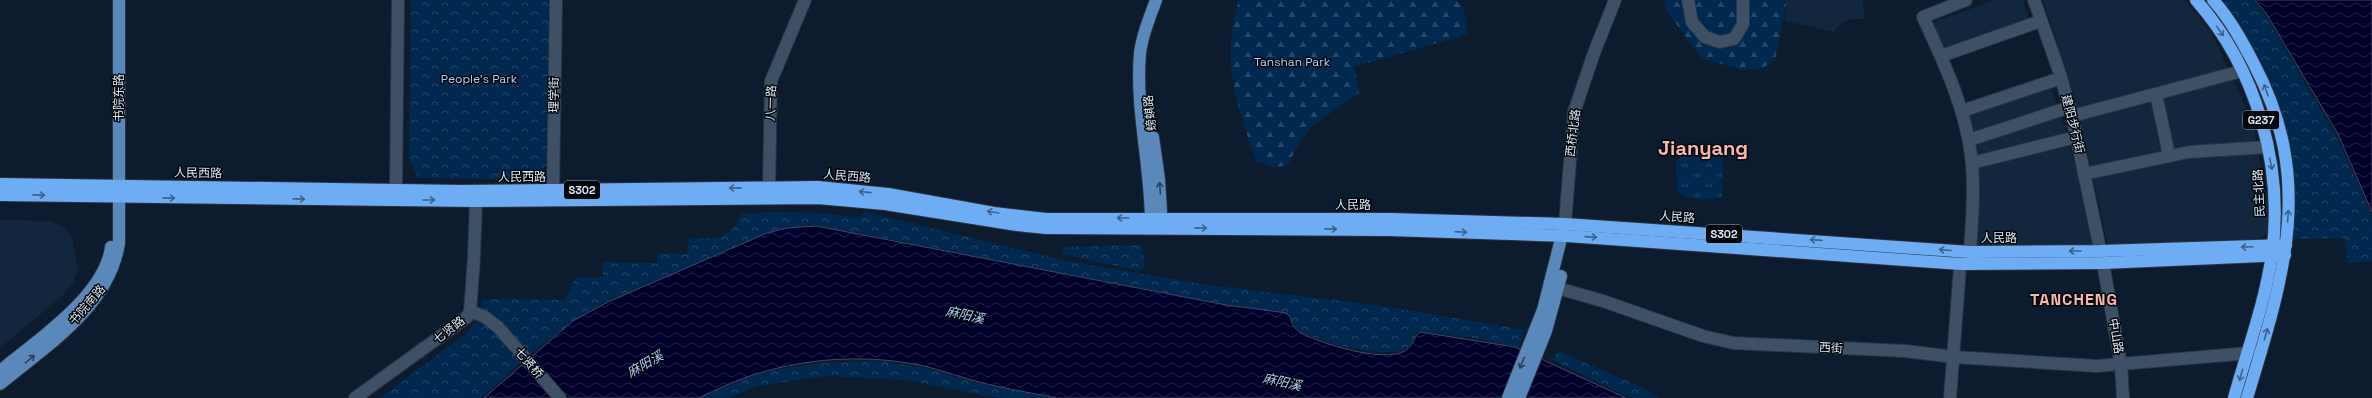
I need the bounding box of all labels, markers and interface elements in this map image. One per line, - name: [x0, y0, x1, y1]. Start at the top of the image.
- one-way arrow: [2216, 25, 2224, 36]
- park label: Tanshan Park: [1254, 54, 1331, 70]
- park label: People's Park: [441, 71, 518, 87]
- street label: 书院东路: [111, 74, 127, 122]
- street label: 理学街: [546, 77, 562, 113]
- one-way arrow: [2262, 83, 2269, 96]
- street label: 八一路: [762, 85, 780, 121]
- street label: 建阳步行街: [2058, 93, 2088, 155]
- street label: 螃蜞路: [1140, 94, 1160, 132]
- street label: 西桥北路: [1562, 108, 1584, 158]
- road number: G237: [2243, 111, 2279, 129]
- district label: Jianyang: [1658, 135, 1748, 161]
- one-way arrow: [2268, 158, 2276, 171]
- street label: 人民西路: [174, 165, 222, 181]
- street label: 人民西路: [822, 166, 872, 186]
- street label: 人民西路: [498, 169, 546, 185]
- street label: 民主北路: [2250, 169, 2268, 217]
- road number: S302: [564, 181, 600, 199]
- one-way arrow: [1156, 182, 1163, 195]
- one-way arrow: [729, 184, 742, 192]
- one-way arrow: [859, 188, 872, 196]
- one-way arrow: [32, 192, 45, 199]
- one-way arrow: [162, 194, 175, 201]
- one-way arrow: [292, 195, 305, 203]
- one-way arrow: [422, 196, 435, 204]
- street label: 人民路: [1335, 197, 1371, 213]
- one-way arrow: [987, 208, 1000, 216]
- street label: 人民路: [1658, 208, 1696, 226]
- one-way arrow: [2285, 210, 2292, 223]
- one-way arrow: [1117, 214, 1130, 222]
- one-way arrow: [1194, 224, 1207, 232]
- one-way arrow: [1324, 225, 1337, 233]
- road number: S302: [1706, 225, 1742, 243]
- one-way arrow: [1454, 229, 1467, 236]
- street label: 人民路: [1981, 230, 2017, 246]
- one-way arrow: [1584, 234, 1597, 241]
- one-way arrow: [1810, 236, 1823, 243]
- one-way arrow: [2241, 243, 2254, 251]
- one-way arrow: [1939, 247, 1952, 254]
- one-way arrow: [2069, 247, 2082, 255]
- street label: 书院南路: [65, 282, 109, 328]
- district label: TANCHENG: [2030, 289, 2118, 310]
- water label: 麻阳溪: [944, 303, 988, 328]
- street label: 七贤路: [430, 313, 468, 347]
- street label: 中山路: [2105, 317, 2127, 355]
- one-way arrow: [2263, 328, 2270, 341]
- street label: 西街: [1819, 339, 1843, 357]
- street label: 七贤桥: [511, 344, 547, 382]
- water label: 麻阳溪: [624, 346, 668, 381]
- one-way arrow: [25, 355, 36, 364]
- one-way arrow: [1518, 356, 1526, 368]
- one-way arrow: [2236, 368, 2244, 381]
- water label: 麻阳溪: [1261, 370, 1305, 395]

